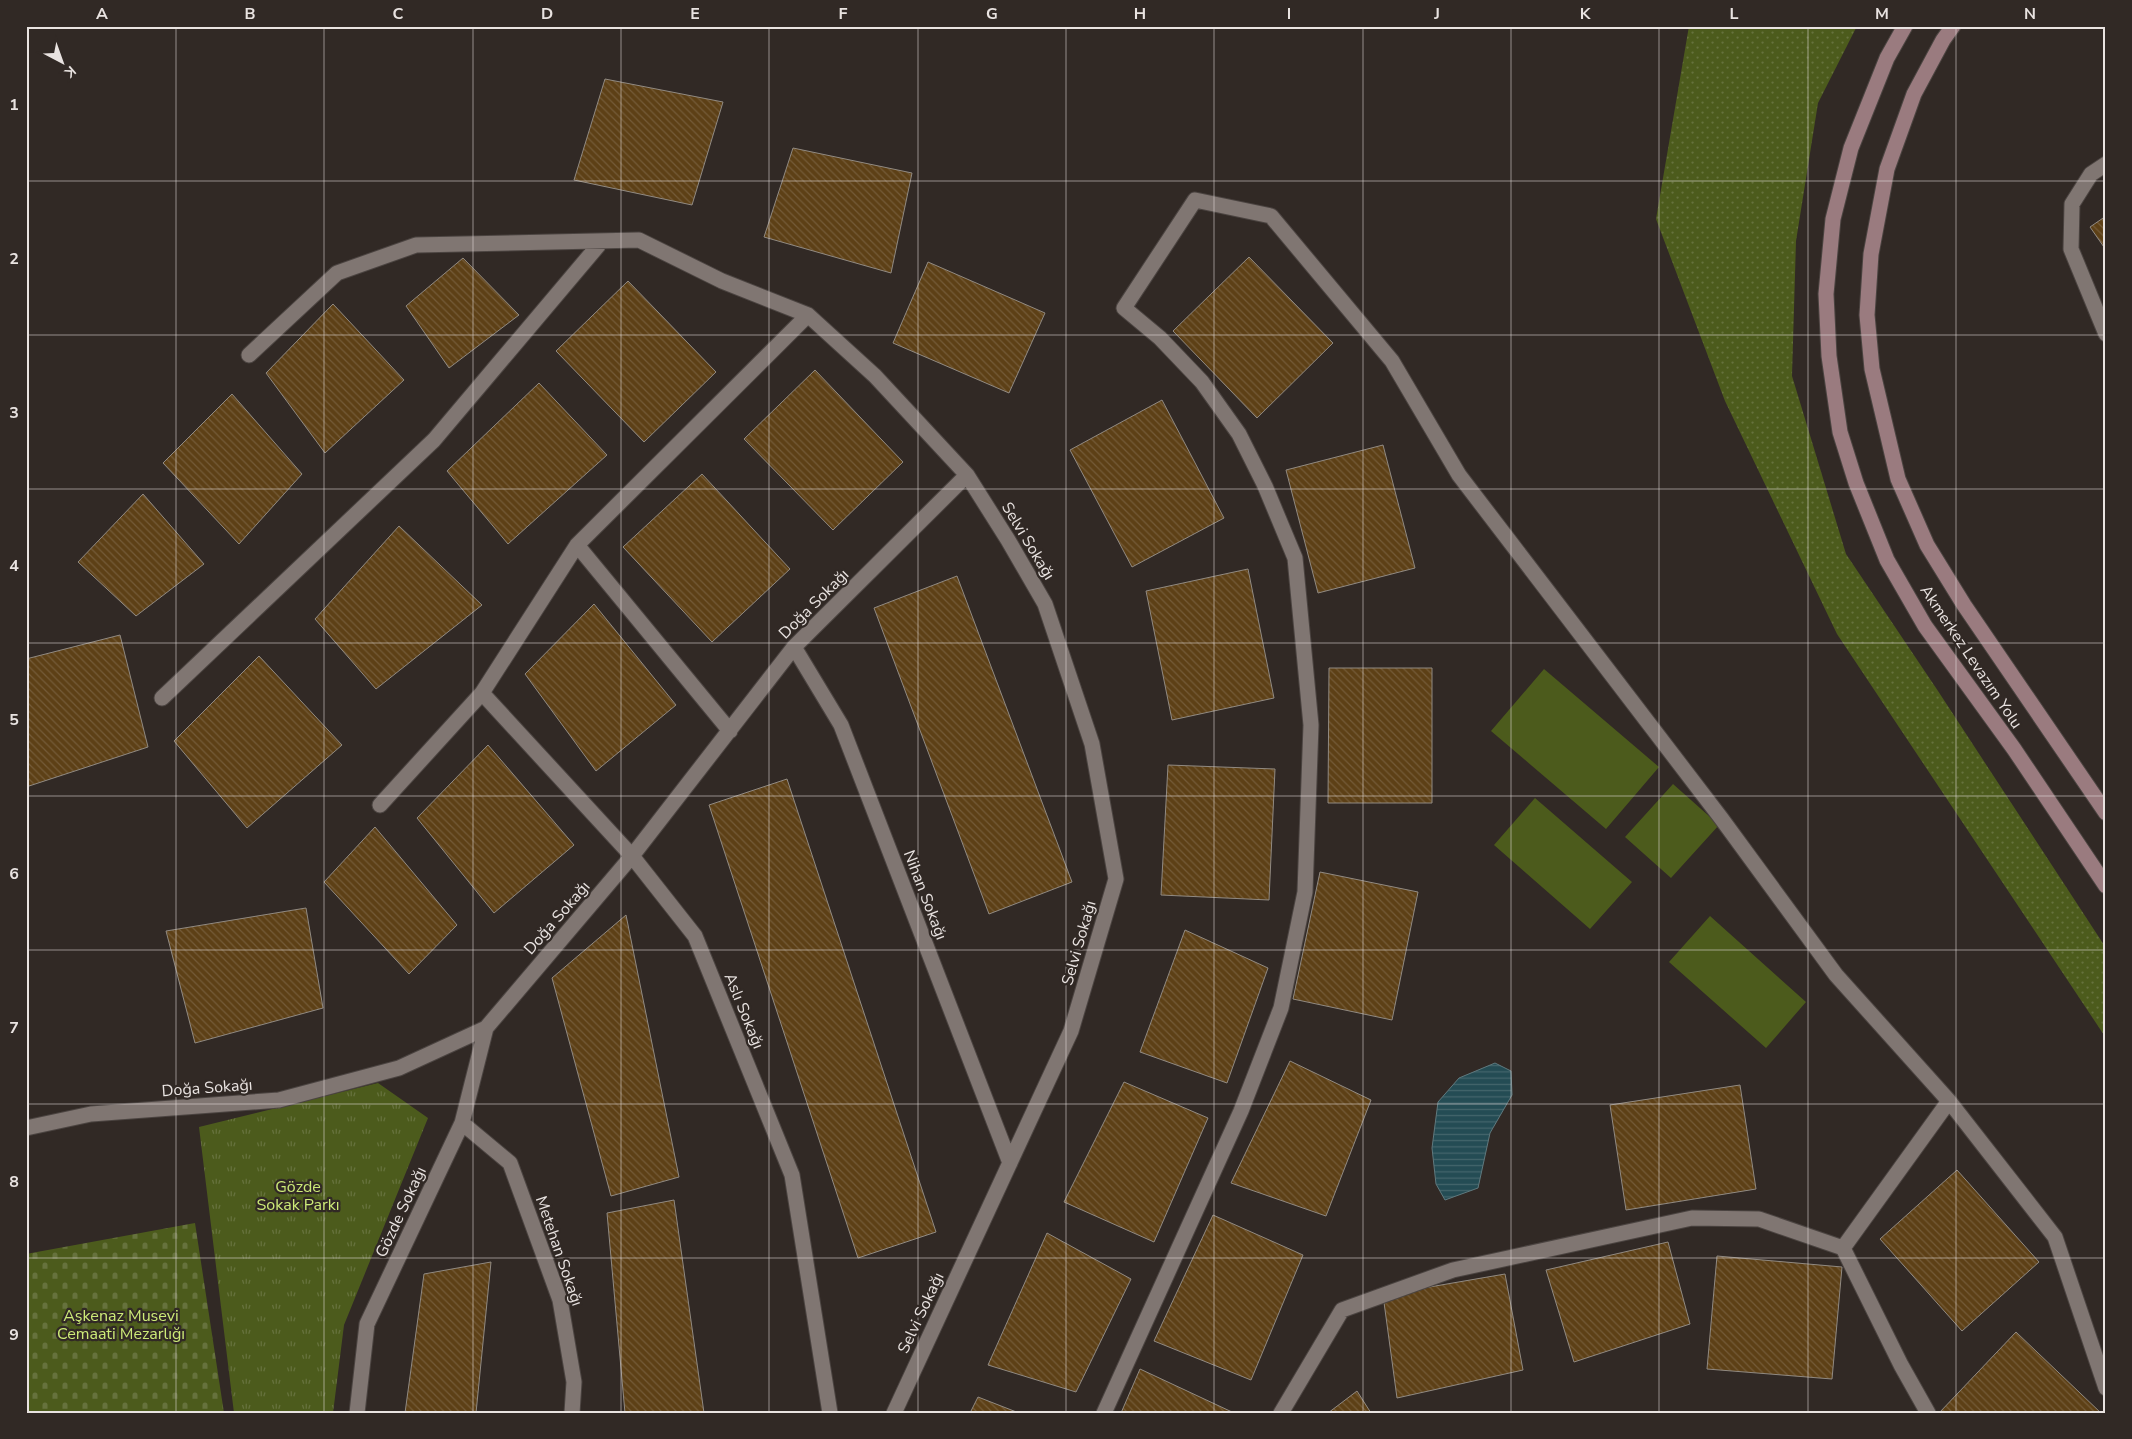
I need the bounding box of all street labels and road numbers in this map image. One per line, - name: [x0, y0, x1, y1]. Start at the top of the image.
- street label: Selvi Sokağı: [996, 498, 1060, 584]
- street label: Doğa Sokağı: [774, 564, 854, 644]
- street label: Akmerkez Levazım Yolu: [1915, 581, 2027, 733]
- street label: Nihan Sokağı: [898, 847, 952, 943]
- street label: Doğa Sokağı: [519, 876, 595, 960]
- street label: Selvi Sokağı: [1056, 898, 1102, 988]
- street label: Aslı Sokağı: [719, 970, 769, 1052]
- street label: Doğa Sokağı: [161, 1074, 253, 1102]
- street label: Gözde Sokağı: [370, 1163, 432, 1261]
- street label: Metehan Sokağı: [530, 1193, 588, 1309]
- street label: Selvi Sokağı: [893, 1269, 949, 1357]

